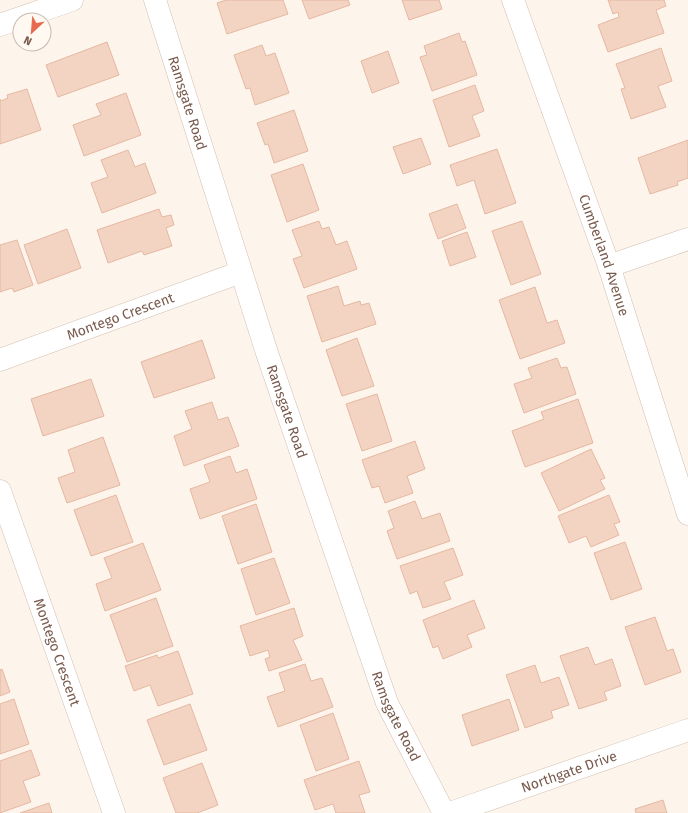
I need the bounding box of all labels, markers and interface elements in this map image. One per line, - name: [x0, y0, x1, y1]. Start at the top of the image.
- north arrow: [12, 12, 52, 52]
- text: N: [22, 33, 34, 48]
- street label: Ramsgate Road: [164, 54, 210, 152]
- street label: Cumberland Avenue: [575, 192, 632, 318]
- street label: Montego Crescent: [64, 289, 177, 344]
- street label: Ramsgate Road: [263, 363, 310, 460]
- street label: Montego Crescent: [30, 596, 84, 709]
- street label: Ramsgate Road: [368, 669, 424, 764]
- street label: Northgate Drive: [519, 747, 619, 797]

